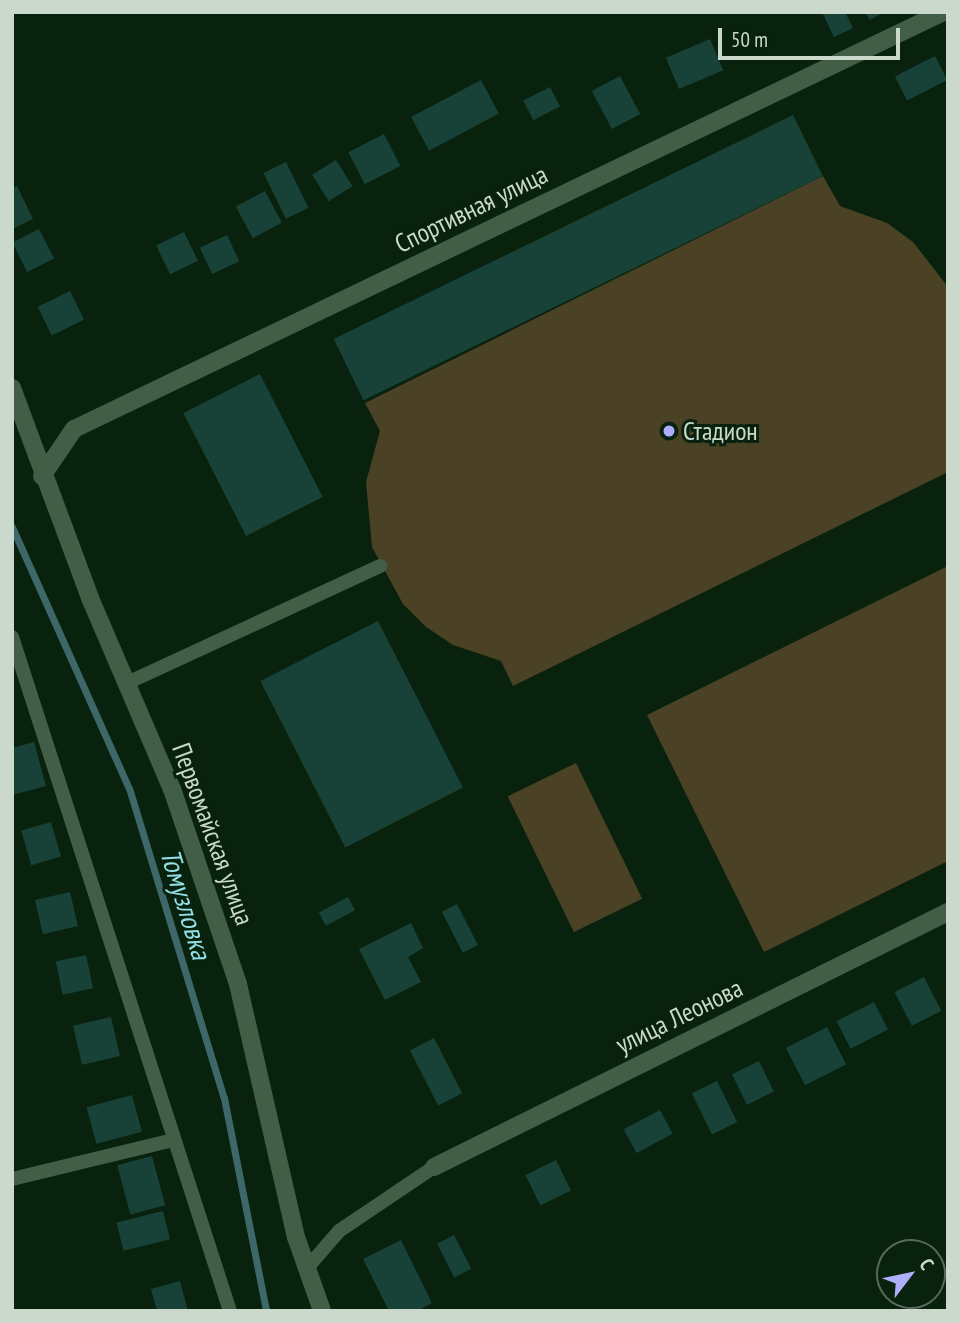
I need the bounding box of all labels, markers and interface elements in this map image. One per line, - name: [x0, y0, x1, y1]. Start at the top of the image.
- scale bar: [722, 14, 904, 58]
- text: 50 m: [731, 26, 768, 53]
- street label: Спортивная улица: [390, 159, 552, 259]
- place label: Стадион: [683, 415, 758, 447]
- marker: Стадион: [661, 423, 677, 439]
- street label: Первомайская улица: [166, 739, 260, 929]
- water label: Томузловка: [153, 845, 219, 963]
- street label: улица Леонова: [611, 972, 747, 1060]
- north arrow: [876, 1239, 946, 1309]
- text: С: [915, 1254, 940, 1274]

